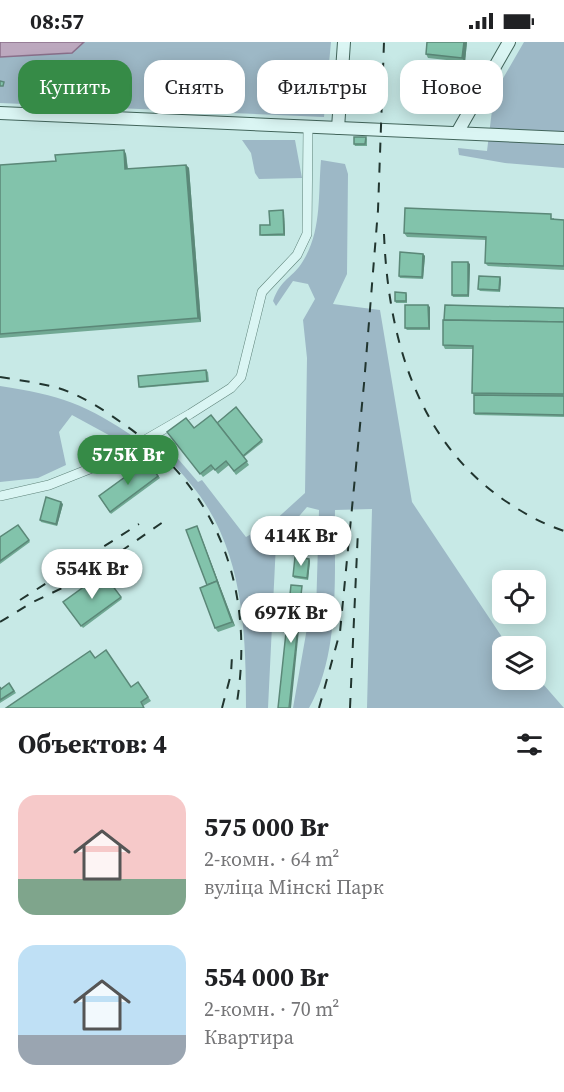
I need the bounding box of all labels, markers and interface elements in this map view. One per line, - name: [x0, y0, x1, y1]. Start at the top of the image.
- text: 08:57: [30, 6, 84, 36]
- chip: Купить: [18, 60, 132, 114]
- chip: Снять: [144, 60, 245, 114]
- chip: Фильтры: [257, 60, 388, 114]
- chip: Новое: [400, 60, 503, 114]
- pin: 575K Br: [73, 435, 183, 486]
- text: 575K Br: [91, 440, 165, 468]
- pin: 414K Br: [246, 516, 356, 567]
- text: 414K Br: [264, 521, 338, 549]
- pin: 554K Br: [37, 549, 147, 600]
- text: 554K Br: [55, 554, 129, 582]
- map controls: [492, 570, 546, 690]
- button: locate: [492, 570, 546, 624]
- pin: 697K Br: [236, 593, 346, 644]
- text: 697K Br: [254, 598, 328, 626]
- button: layers: [492, 636, 546, 690]
- text: Объектов: 4: [18, 726, 167, 762]
- icon: filters: [513, 728, 546, 761]
- text: 575 000 Br: [204, 809, 329, 845]
- icon: home: [66, 819, 138, 891]
- text: 2-комн. · 64 m²: [204, 845, 339, 873]
- text: вуліца Мінскі Парк: [204, 873, 384, 901]
- text: 554 000 Br: [204, 959, 329, 995]
- icon: home: [66, 969, 138, 1041]
- text: 2-комн. · 70 m²: [204, 995, 339, 1023]
- text: Квартира: [204, 1023, 294, 1051]

